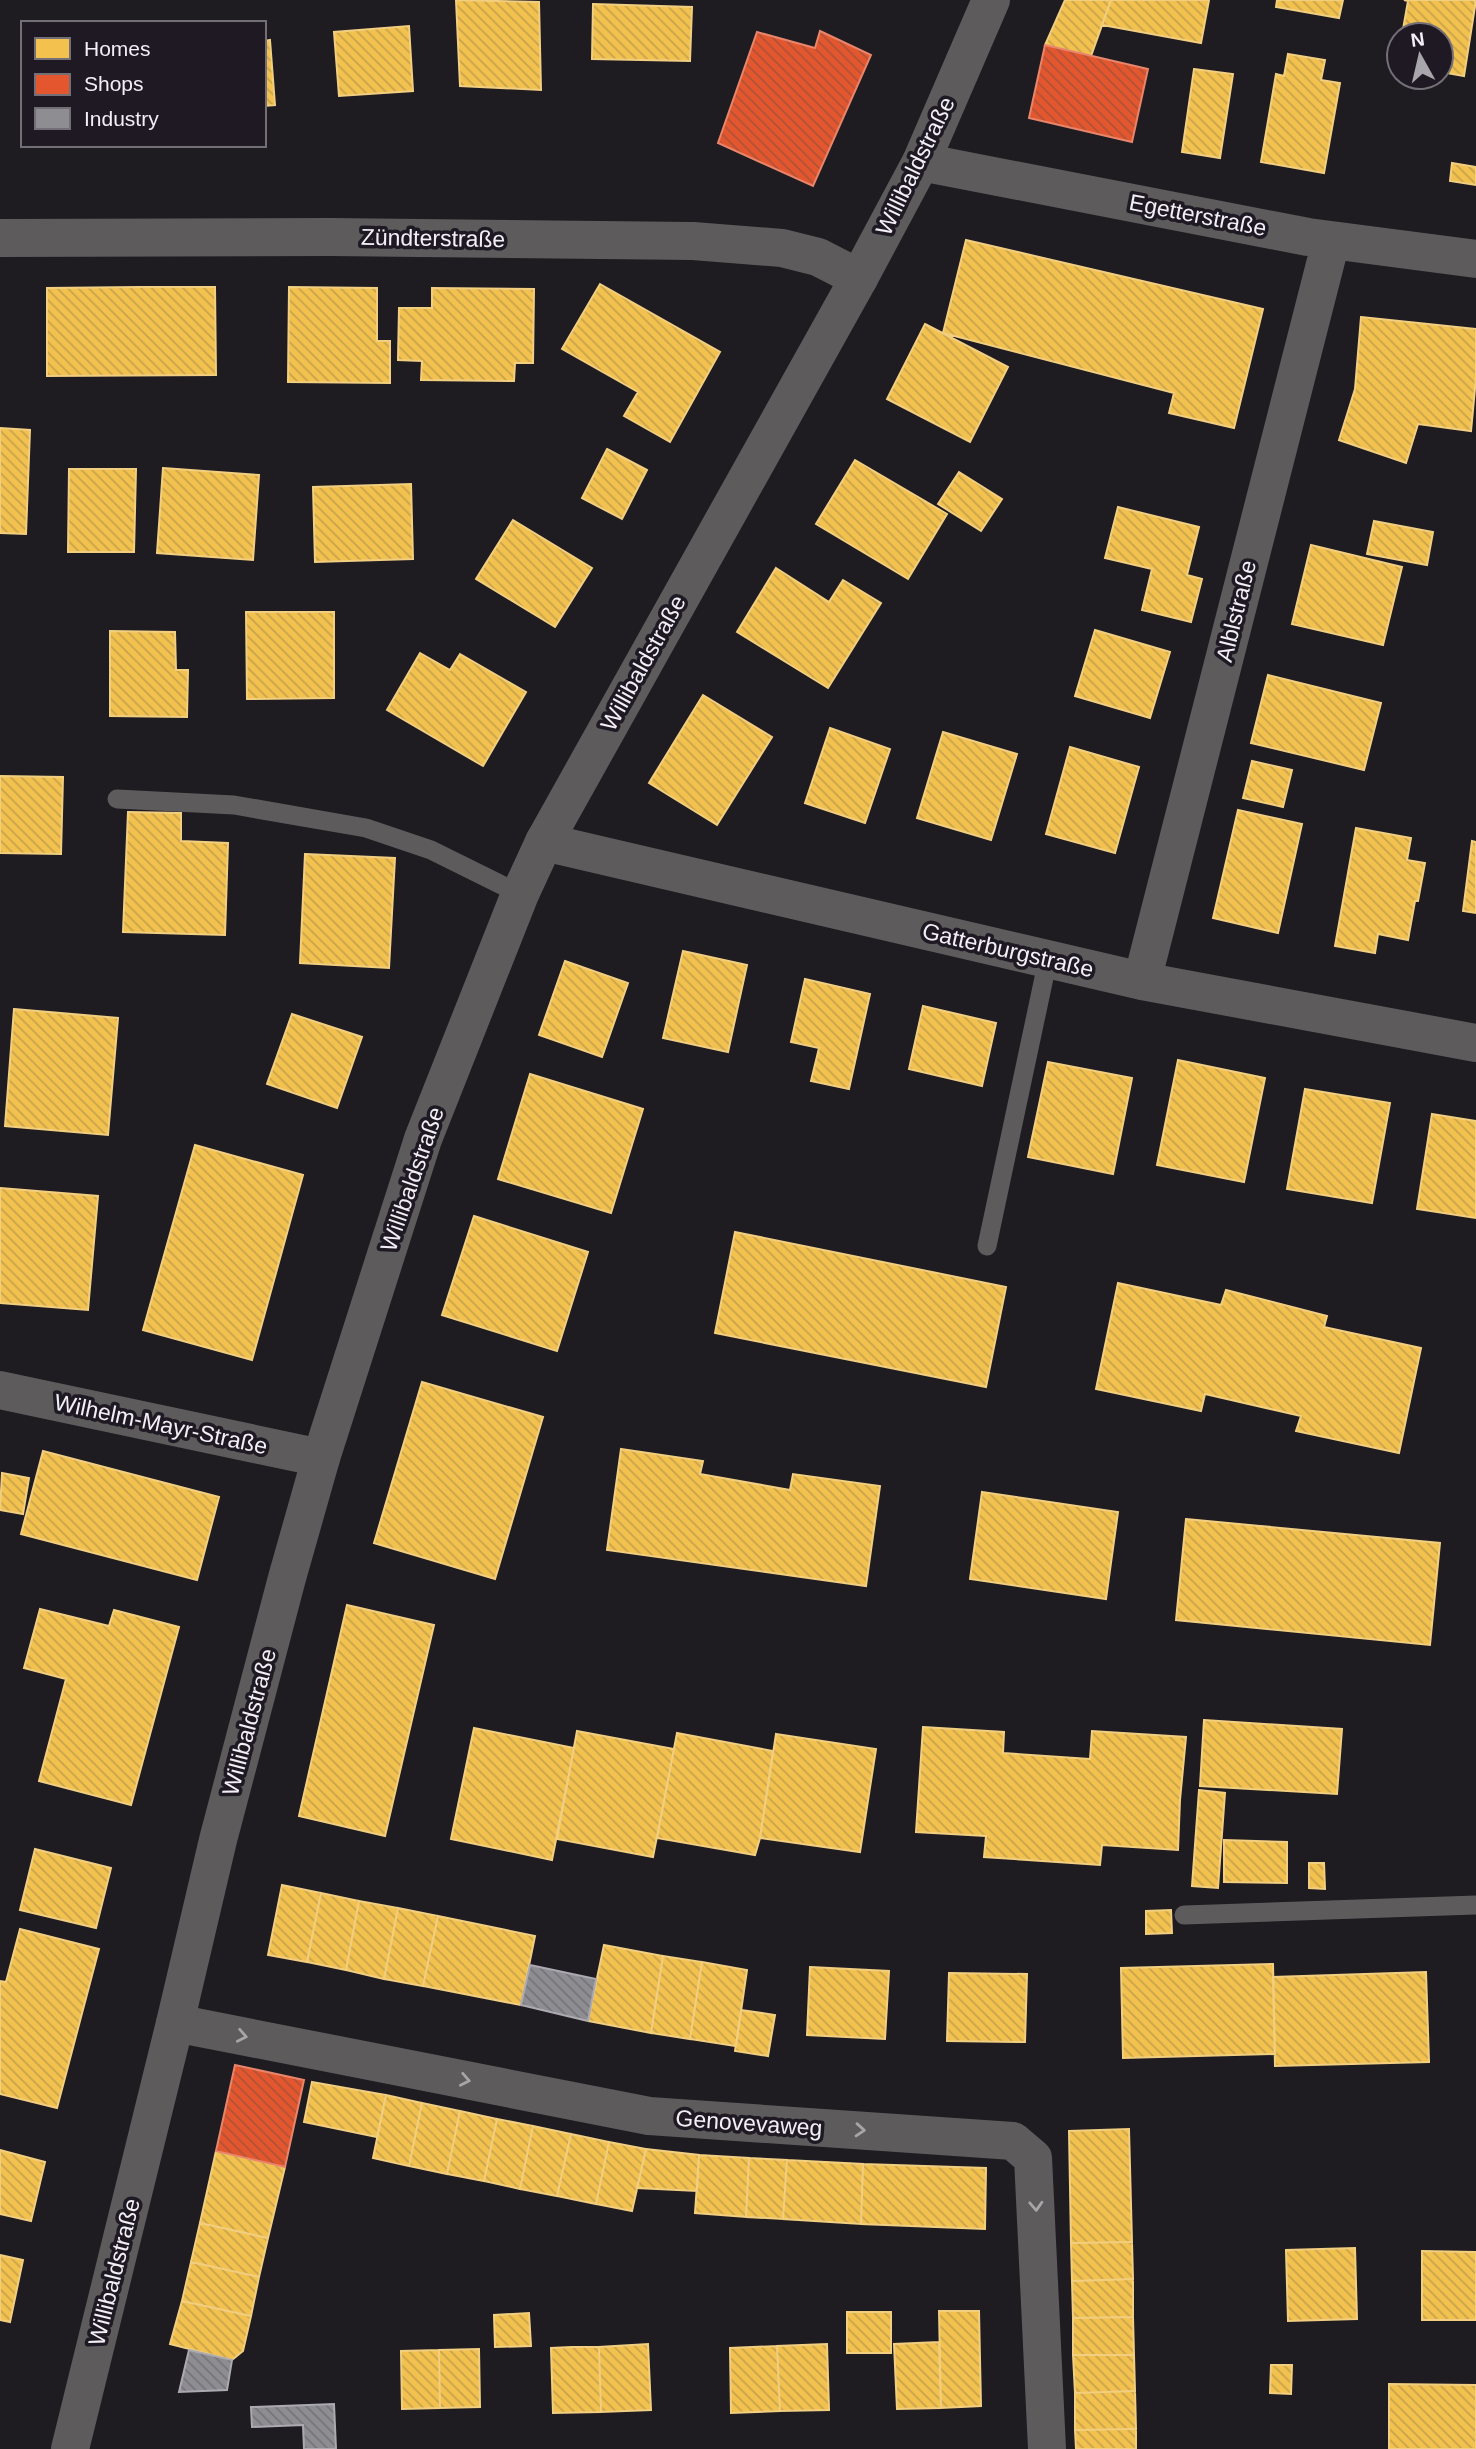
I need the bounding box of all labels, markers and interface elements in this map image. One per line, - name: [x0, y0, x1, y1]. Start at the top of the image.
- legend: [21, 21, 266, 147]
- north arrow: [1385, 21, 1455, 91]
- text: N: [1409, 28, 1426, 51]
- text: Homes: [84, 37, 151, 60]
- text: Shops: [84, 72, 144, 95]
- street label: Willibaldstraße: [870, 93, 960, 239]
- text: Industry: [84, 107, 159, 130]
- street label: Egetterstraße: [1127, 189, 1269, 241]
- street label: Zündterstraße: [361, 224, 505, 252]
- street label: Alblstraße: [1211, 558, 1261, 664]
- street label: Willibaldstraße: [595, 591, 691, 735]
- street label: Gatterburgstraße: [920, 918, 1096, 982]
- street label: Willibaldstraße: [375, 1103, 449, 1255]
- street label: Wilhelm-Mayr-Straße: [52, 1389, 270, 1459]
- street label: Willibaldstraße: [217, 1646, 281, 1798]
- one-way arrow: [236, 2027, 248, 2042]
- one-way arrow: [459, 2071, 471, 2086]
- street label: Genovevaweg: [675, 2105, 823, 2141]
- one-way arrow: [855, 2122, 866, 2137]
- street label: Willibaldstraße: [83, 2196, 145, 2348]
- one-way arrow: [1028, 2201, 1043, 2212]

